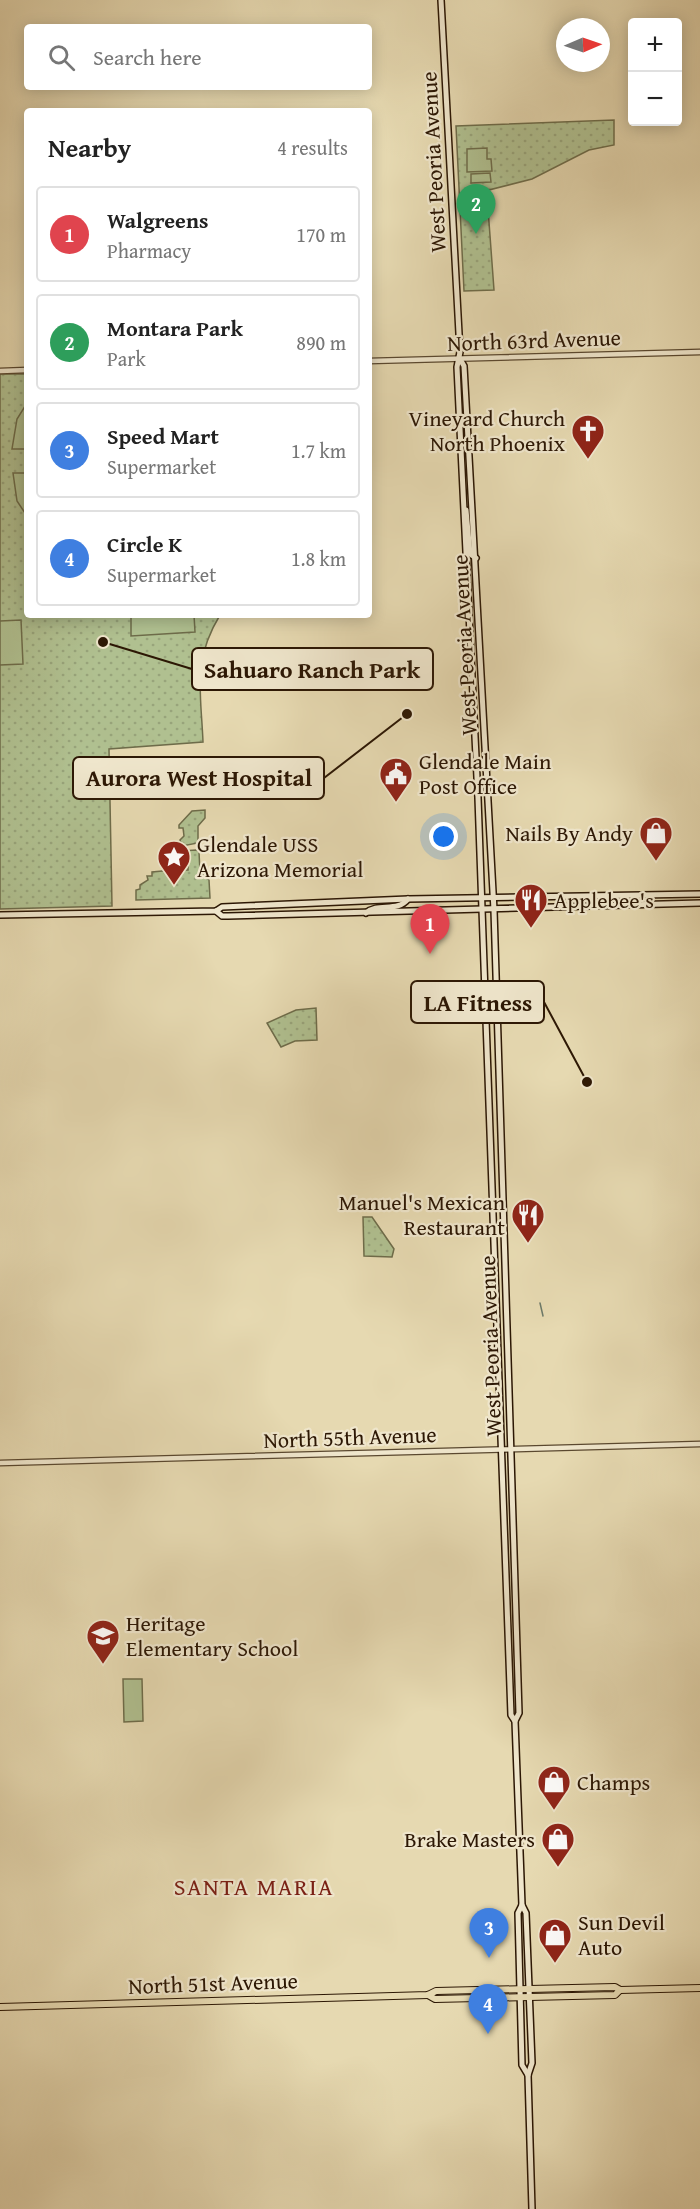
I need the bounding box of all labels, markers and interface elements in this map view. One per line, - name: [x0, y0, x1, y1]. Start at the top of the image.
- north arrow: [556, 18, 610, 72]
- map controls: [628, 18, 682, 126]
- button: +: [628, 18, 682, 72]
- search box: [24, 24, 372, 90]
- icon: search: [45, 41, 78, 74]
- text: Search here: [93, 41, 202, 73]
- street label: West Peoria Avenue: [412, 71, 454, 253]
- button: −: [628, 72, 682, 126]
- text: Nearby: [48, 128, 131, 167]
- text: 4 results: [277, 133, 348, 162]
- pin: 2: [456, 184, 496, 234]
- text: Walgreens: [107, 204, 208, 236]
- text: 1: [64, 220, 75, 249]
- text: 170 m: [296, 220, 346, 249]
- text: Pharmacy: [107, 236, 191, 265]
- text: Montara Park: [107, 312, 243, 344]
- street label: North 63rd Avenue: [447, 321, 621, 359]
- text: 2: [64, 328, 75, 357]
- text: 890 m: [296, 328, 346, 357]
- text: Park: [107, 344, 146, 373]
- place label: Vineyard Church North Phoenix: [409, 402, 566, 459]
- church icon: Vineyard Church North Phoenix: [570, 413, 606, 460]
- text: Speed Mart: [107, 420, 219, 452]
- text: 3: [64, 436, 75, 465]
- text: 1.7 km: [291, 436, 346, 465]
- text: Supermarket: [107, 452, 216, 481]
- text: Circle K: [107, 528, 182, 560]
- text: 4: [64, 544, 75, 573]
- text: 1.8 km: [291, 544, 346, 573]
- street label: West Peoria Avenue: [443, 554, 485, 736]
- text: Supermarket: [107, 560, 216, 589]
- callout: Sahuaro Ranch Park: [192, 648, 433, 690]
- text: Sahuaro Ranch Park: [204, 652, 421, 687]
- place label: Glendale Main Post Office: [419, 745, 552, 802]
- public building icon: Glendale Main Post Office: [378, 756, 414, 803]
- callout: Aurora West Hospital: [73, 757, 324, 799]
- text: Aurora West Hospital: [86, 760, 313, 795]
- shop icon: Nails By Andy: [638, 815, 674, 862]
- place label: Nails By Andy: [506, 817, 633, 849]
- your location: [429, 822, 458, 851]
- place label: Glendale USS Arizona Memorial: [197, 828, 363, 885]
- place icon: Glendale USS Arizona Memorial: [156, 839, 192, 886]
- restaurant icon: Applebee's: [513, 882, 549, 929]
- place label: Applebee's: [554, 884, 654, 916]
- pin: 1: [410, 904, 450, 954]
- callout: LA Fitness: [411, 981, 544, 1023]
- text: LA Fitness: [424, 985, 532, 1020]
- place label: Manuel's Mexican Restaurant: [339, 1186, 506, 1243]
- restaurant icon: Manuel's Mexican Restaurant: [510, 1197, 546, 1244]
- street label: West Peoria Avenue: [471, 1255, 509, 1437]
- street label: North 55th Avenue: [263, 1418, 437, 1456]
- place label: Heritage Elementary School: [126, 1607, 298, 1664]
- school or university icon: Heritage Elementary School: [85, 1618, 121, 1665]
- shop icon: Champs: [536, 1764, 572, 1811]
- place label: Champs: [577, 1766, 650, 1798]
- shop icon: Brake Masters: [540, 1821, 576, 1868]
- place label: Brake Masters: [404, 1823, 535, 1855]
- district label: SANTA MARIA: [174, 1869, 334, 1904]
- place label: Sun Devil Auto: [578, 1906, 665, 1963]
- pin: 3: [470, 1908, 508, 1958]
- shop icon: Sun Devil Auto: [537, 1917, 573, 1964]
- street label: North 51st Avenue: [128, 1964, 298, 2002]
- pin: 4: [468, 1984, 508, 2034]

